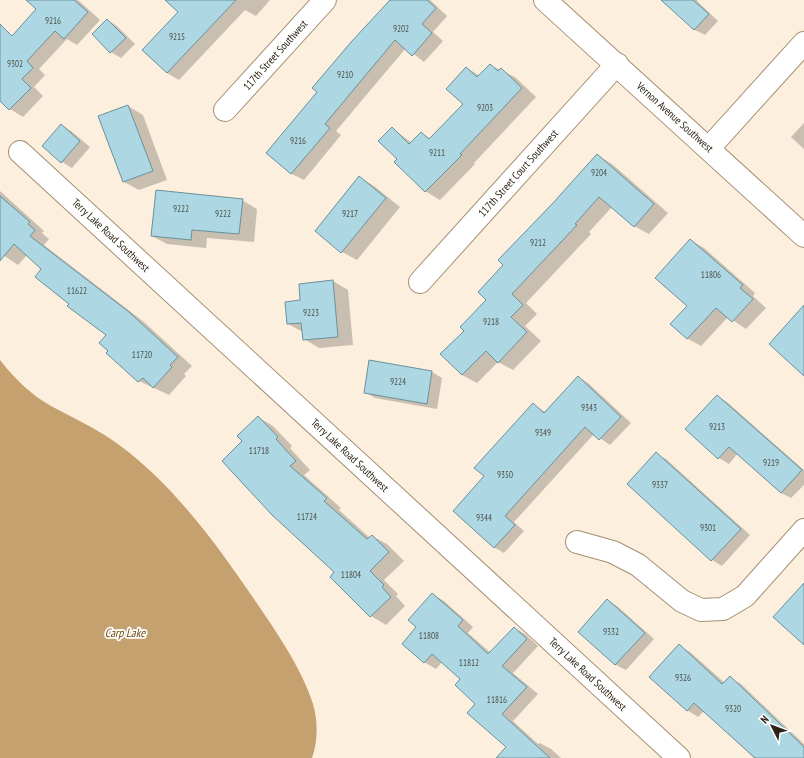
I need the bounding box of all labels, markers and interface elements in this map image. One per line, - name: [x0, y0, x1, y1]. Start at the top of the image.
- house number: 9216: [45, 15, 61, 26]
- street label: 117th Street Southwest: [240, 17, 310, 93]
- house number: 9202: [393, 23, 409, 34]
- house number: 9215: [169, 31, 185, 42]
- house number: 9302: [7, 58, 23, 69]
- house number: 9210: [337, 69, 353, 80]
- street label: Vernon Avenue Southwest: [633, 78, 716, 155]
- house number: 9203: [477, 102, 493, 113]
- street label: 117th Street Court Southwest: [475, 126, 561, 220]
- house number: 9216: [290, 135, 306, 146]
- house number: 9211: [429, 147, 445, 158]
- house number: 9204: [591, 167, 607, 178]
- street label: Terry Lake Road Southwest: [69, 195, 153, 275]
- house number: 9222: [173, 203, 189, 214]
- house number: 9222: [215, 208, 231, 219]
- house number: 9217: [342, 208, 358, 219]
- house number: 9212: [530, 237, 546, 248]
- house number: 11806: [701, 269, 721, 280]
- house number: 11622: [67, 285, 87, 296]
- house number: 9223: [303, 307, 319, 318]
- house number: 9218: [483, 316, 499, 327]
- house number: 11720: [132, 349, 152, 360]
- house number: 9224: [390, 376, 406, 387]
- house number: 9343: [581, 402, 597, 413]
- street label: Terry Lake Road Southwest: [308, 415, 392, 495]
- house number: 9213: [709, 421, 725, 432]
- house number: 9349: [535, 427, 551, 438]
- house number: 11718: [249, 445, 269, 456]
- house number: 9219: [763, 457, 779, 468]
- house number: 9350: [497, 469, 513, 480]
- house number: 9337: [652, 479, 668, 490]
- house number: 11724: [297, 511, 317, 522]
- house number: 9344: [476, 512, 492, 523]
- house number: 9301: [700, 522, 716, 533]
- house number: 11804: [341, 569, 361, 580]
- water label: Carp Lake: [105, 625, 146, 640]
- house number: 9332: [603, 626, 619, 637]
- house number: 11808: [419, 630, 439, 641]
- street label: Terry Lake Road Southwest: [546, 634, 630, 714]
- house number: 11812: [459, 657, 479, 668]
- house number: 9326: [675, 672, 691, 683]
- house number: 11816: [487, 694, 507, 705]
- house number: 9320: [725, 703, 741, 714]
- north arrow: [752, 706, 792, 746]
- text: N: [757, 712, 772, 726]

